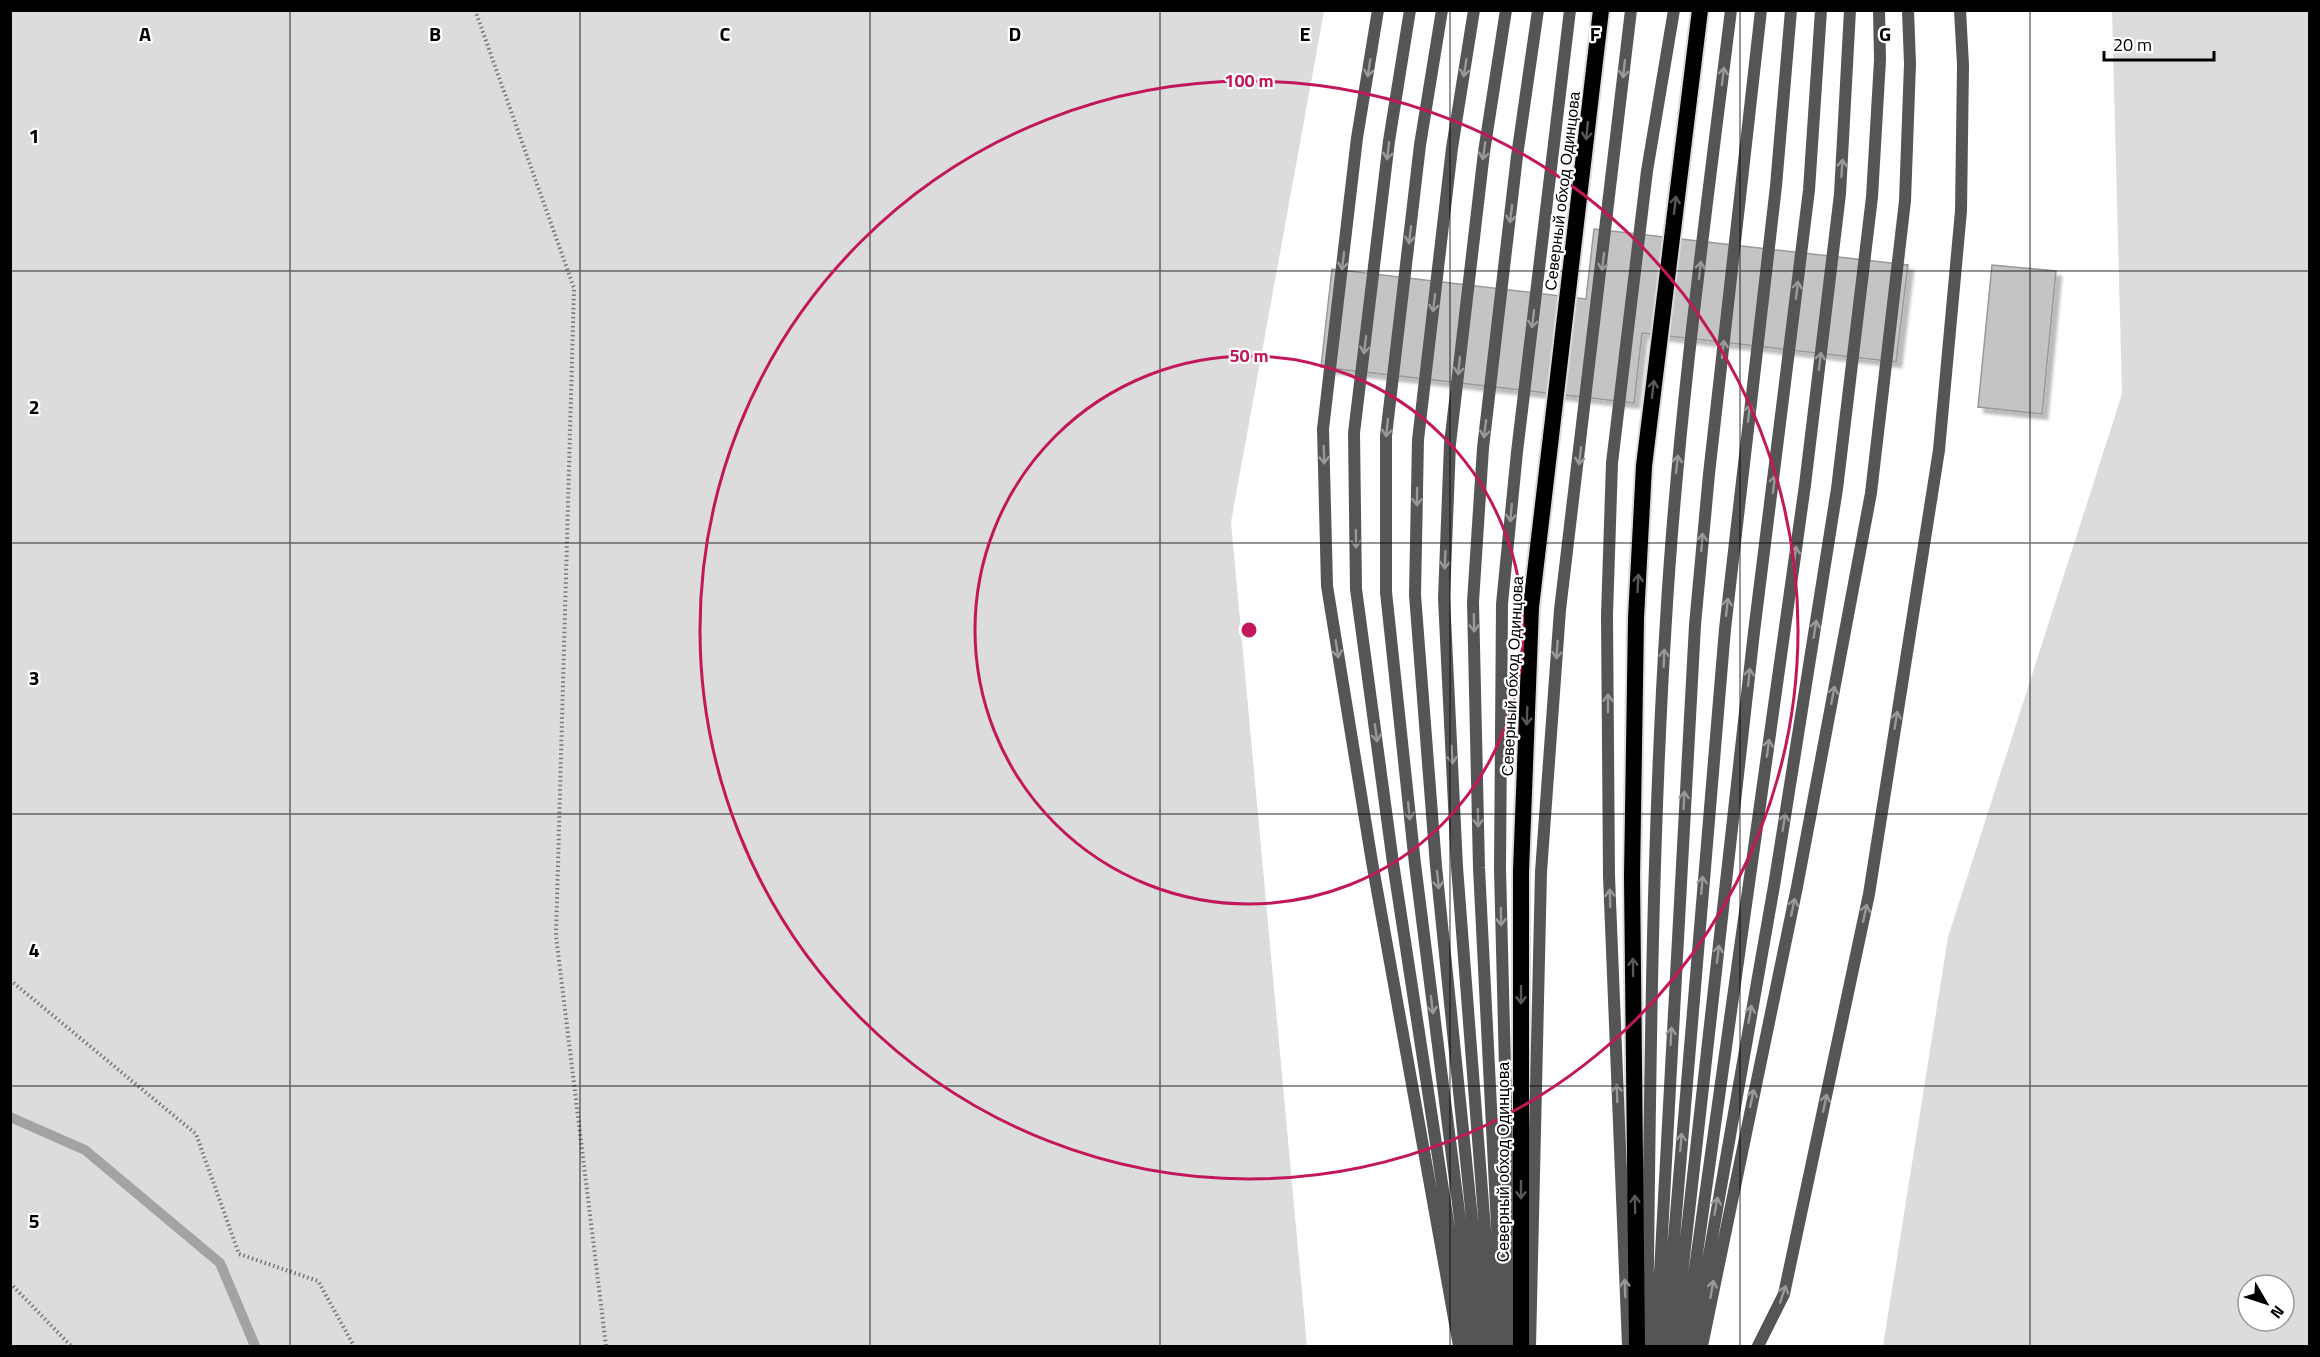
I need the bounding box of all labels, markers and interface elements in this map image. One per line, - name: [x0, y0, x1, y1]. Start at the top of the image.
- text: A: [139, 18, 151, 49]
- text: B: [429, 18, 441, 49]
- text: C: [720, 18, 731, 49]
- text: D: [1009, 18, 1021, 49]
- text: E: [1299, 18, 1311, 49]
- text: F: [1590, 18, 1601, 49]
- text: G: [1879, 18, 1891, 49]
- scale bar: [2104, 24, 2214, 62]
- text: 20 m: [2113, 31, 2152, 58]
- one-way arrow: [1363, 58, 1374, 78]
- one-way arrow: [1459, 58, 1470, 78]
- one-way arrow: [1619, 58, 1630, 78]
- text: 100 m: [1224, 67, 1274, 94]
- one-way arrow: [1718, 67, 1729, 87]
- street label: Северный обход Одинцова: [1538, 90, 1586, 292]
- text: 1: [28, 120, 40, 151]
- one-way arrow: [1581, 121, 1592, 141]
- one-way arrow: [1382, 141, 1393, 161]
- one-way arrow: [1479, 141, 1490, 161]
- one-way arrow: [1836, 158, 1847, 178]
- one-way arrow: [1670, 196, 1681, 216]
- one-way arrow: [1505, 204, 1516, 224]
- one-way arrow: [1404, 224, 1415, 244]
- one-way arrow: [1337, 251, 1348, 271]
- one-way arrow: [1597, 252, 1608, 272]
- one-way arrow: [1695, 261, 1706, 281]
- one-way arrow: [1792, 281, 1803, 301]
- one-way arrow: [1428, 293, 1439, 313]
- one-way arrow: [1527, 308, 1538, 328]
- one-way arrow: [1359, 334, 1370, 354]
- one-way arrow: [1718, 339, 1729, 359]
- text: 50 m: [1229, 342, 1269, 369]
- one-way arrow: [1815, 352, 1826, 372]
- one-way arrow: [1453, 355, 1464, 375]
- one-way arrow: [1648, 379, 1659, 399]
- text: 2: [28, 391, 40, 422]
- one-way arrow: [1744, 403, 1755, 423]
- one-way arrow: [1381, 418, 1392, 438]
- one-way arrow: [1480, 418, 1491, 438]
- one-way arrow: [1318, 445, 1329, 465]
- one-way arrow: [1574, 446, 1585, 466]
- one-way arrow: [1672, 454, 1683, 474]
- one-way arrow: [1768, 474, 1779, 494]
- one-way arrow: [1411, 487, 1422, 507]
- one-way arrow: [1505, 502, 1516, 522]
- one-way arrow: [1350, 529, 1362, 549]
- one-way arrow: [1697, 533, 1708, 553]
- one-way arrow: [1790, 545, 1801, 565]
- one-way arrow: [1440, 550, 1451, 570]
- one-way arrow: [1632, 574, 1643, 594]
- street label: Северный обход Одинцова: [1495, 575, 1529, 777]
- one-way arrow: [1722, 597, 1733, 617]
- one-way arrow: [1468, 613, 1480, 633]
- centre of rings: [1239, 620, 1259, 640]
- one-way arrow: [1809, 620, 1820, 640]
- one-way arrow: [1332, 639, 1343, 659]
- one-way arrow: [1552, 639, 1563, 659]
- one-way arrow: [1658, 649, 1670, 669]
- text: 3: [28, 662, 40, 693]
- one-way arrow: [1744, 668, 1755, 688]
- one-way arrow: [1828, 686, 1839, 705]
- one-way arrow: [1602, 694, 1614, 714]
- one-way arrow: [1522, 706, 1533, 726]
- one-way arrow: [1891, 711, 1902, 731]
- one-way arrow: [1370, 722, 1381, 742]
- one-way arrow: [1763, 739, 1774, 758]
- one-way arrow: [1446, 745, 1457, 765]
- one-way arrow: [1679, 790, 1690, 810]
- one-way arrow: [1404, 801, 1415, 820]
- one-way arrow: [1472, 808, 1484, 828]
- one-way arrow: [1779, 813, 1790, 832]
- one-way arrow: [1433, 870, 1444, 890]
- one-way arrow: [1697, 875, 1708, 895]
- one-way arrow: [1604, 889, 1615, 909]
- one-way arrow: [1788, 898, 1799, 918]
- one-way arrow: [1860, 903, 1871, 923]
- one-way arrow: [1495, 907, 1507, 927]
- text: 4: [28, 934, 40, 965]
- one-way arrow: [1713, 945, 1724, 965]
- one-way arrow: [1627, 958, 1639, 978]
- one-way arrow: [1515, 985, 1527, 1005]
- one-way arrow: [1427, 994, 1438, 1014]
- one-way arrow: [1745, 1005, 1756, 1024]
- one-way arrow: [1666, 1027, 1677, 1047]
- street label: Северный обход Одинцова: [1491, 1062, 1515, 1262]
- one-way arrow: [1612, 1084, 1623, 1104]
- one-way arrow: [1747, 1089, 1758, 1108]
- one-way arrow: [1819, 1094, 1831, 1113]
- one-way arrow: [1676, 1132, 1687, 1152]
- one-way arrow: [1515, 1180, 1527, 1200]
- one-way arrow: [1630, 1195, 1641, 1215]
- one-way arrow: [1711, 1197, 1722, 1216]
- text: 5: [28, 1205, 40, 1236]
- north arrow: [2236, 1273, 2296, 1333]
- one-way arrow: [1620, 1279, 1631, 1299]
- one-way arrow: [1707, 1280, 1718, 1299]
- one-way arrow: [1778, 1285, 1789, 1304]
- text: N: [2265, 1301, 2290, 1324]

